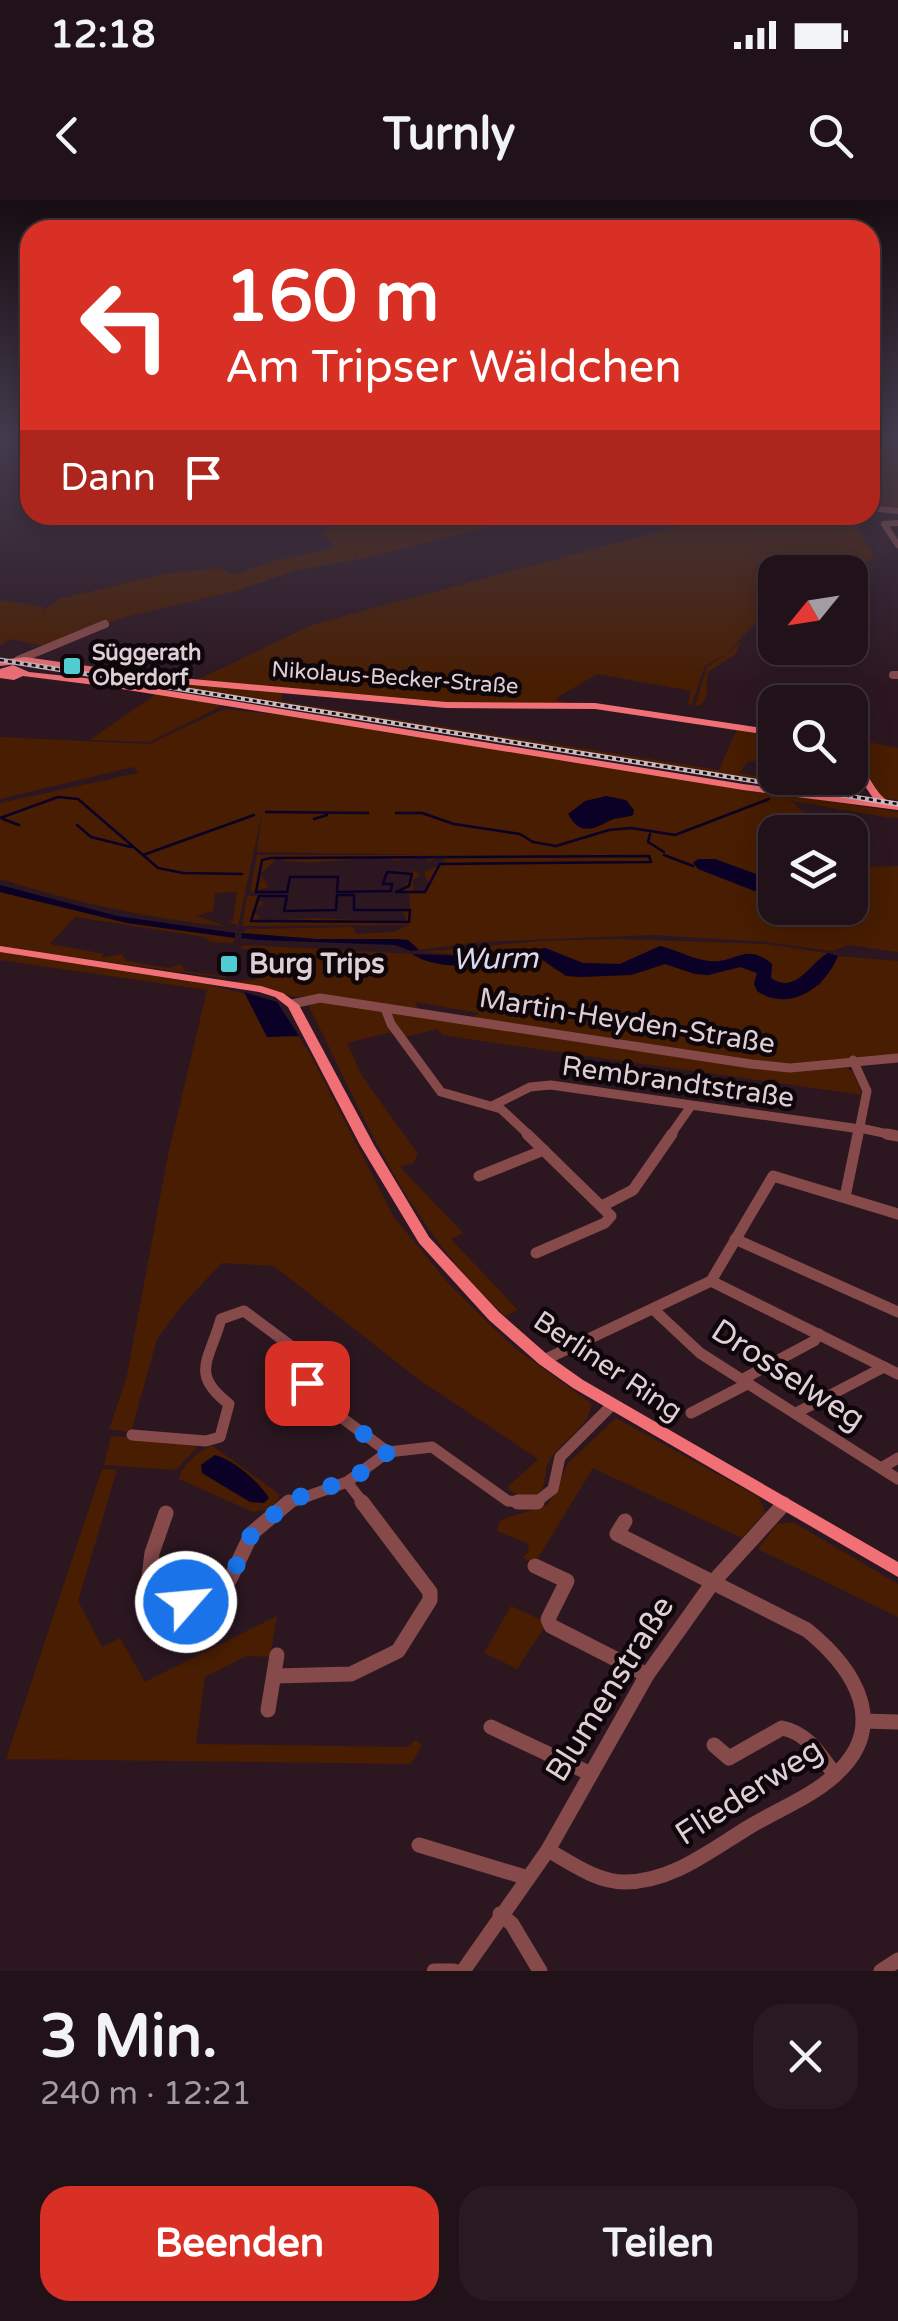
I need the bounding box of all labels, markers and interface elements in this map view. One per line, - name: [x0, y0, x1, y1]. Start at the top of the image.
- text: 12:18: [50, 12, 155, 58]
- icon: back: [40, 108, 95, 163]
- text: Turnly: [383, 108, 515, 162]
- icon: search: [803, 108, 858, 163]
- text: 160 m: [225, 256, 439, 340]
- icon: left: [60, 260, 190, 390]
- text: Am Tripser Wäldchen: [225, 341, 682, 395]
- icon: arrive: [176, 450, 231, 505]
- text: Dann: [60, 455, 156, 501]
- north arrow: [758, 555, 868, 665]
- map controls: [758, 555, 868, 925]
- place label: Süggerath Oberdorf: [92, 640, 201, 691]
- marker: Süggerath Oberdorf: [61, 655, 83, 677]
- street label: Nikolaus-Becker-Straße: [271, 656, 519, 700]
- button: search: [758, 685, 868, 795]
- button: layers: [758, 815, 868, 925]
- water label: Wurm: [451, 940, 540, 978]
- place label: Burg Trips: [249, 947, 385, 981]
- marker: Burg Trips: [218, 953, 240, 975]
- street label: Martin-Heyden-Straße: [477, 981, 777, 1061]
- street label: Rembrandtstraße: [560, 1049, 796, 1115]
- street label: Berliner Ring: [527, 1304, 689, 1428]
- street label: Drosselweg: [704, 1311, 872, 1439]
- pin: [265, 1341, 350, 1426]
- icon: arrive: [280, 1356, 335, 1411]
- position arrow: [134, 1550, 238, 1654]
- street label: Blumenstraße: [538, 1589, 682, 1789]
- street label: Fliederweg: [669, 1731, 829, 1853]
- text: 3 Min.: [40, 2001, 218, 2073]
- button: close: [753, 2004, 858, 2109]
- text: 240 m · 12:21: [40, 2075, 252, 2113]
- button: Beenden: [40, 2186, 439, 2301]
- button: Teilen: [459, 2186, 858, 2301]

